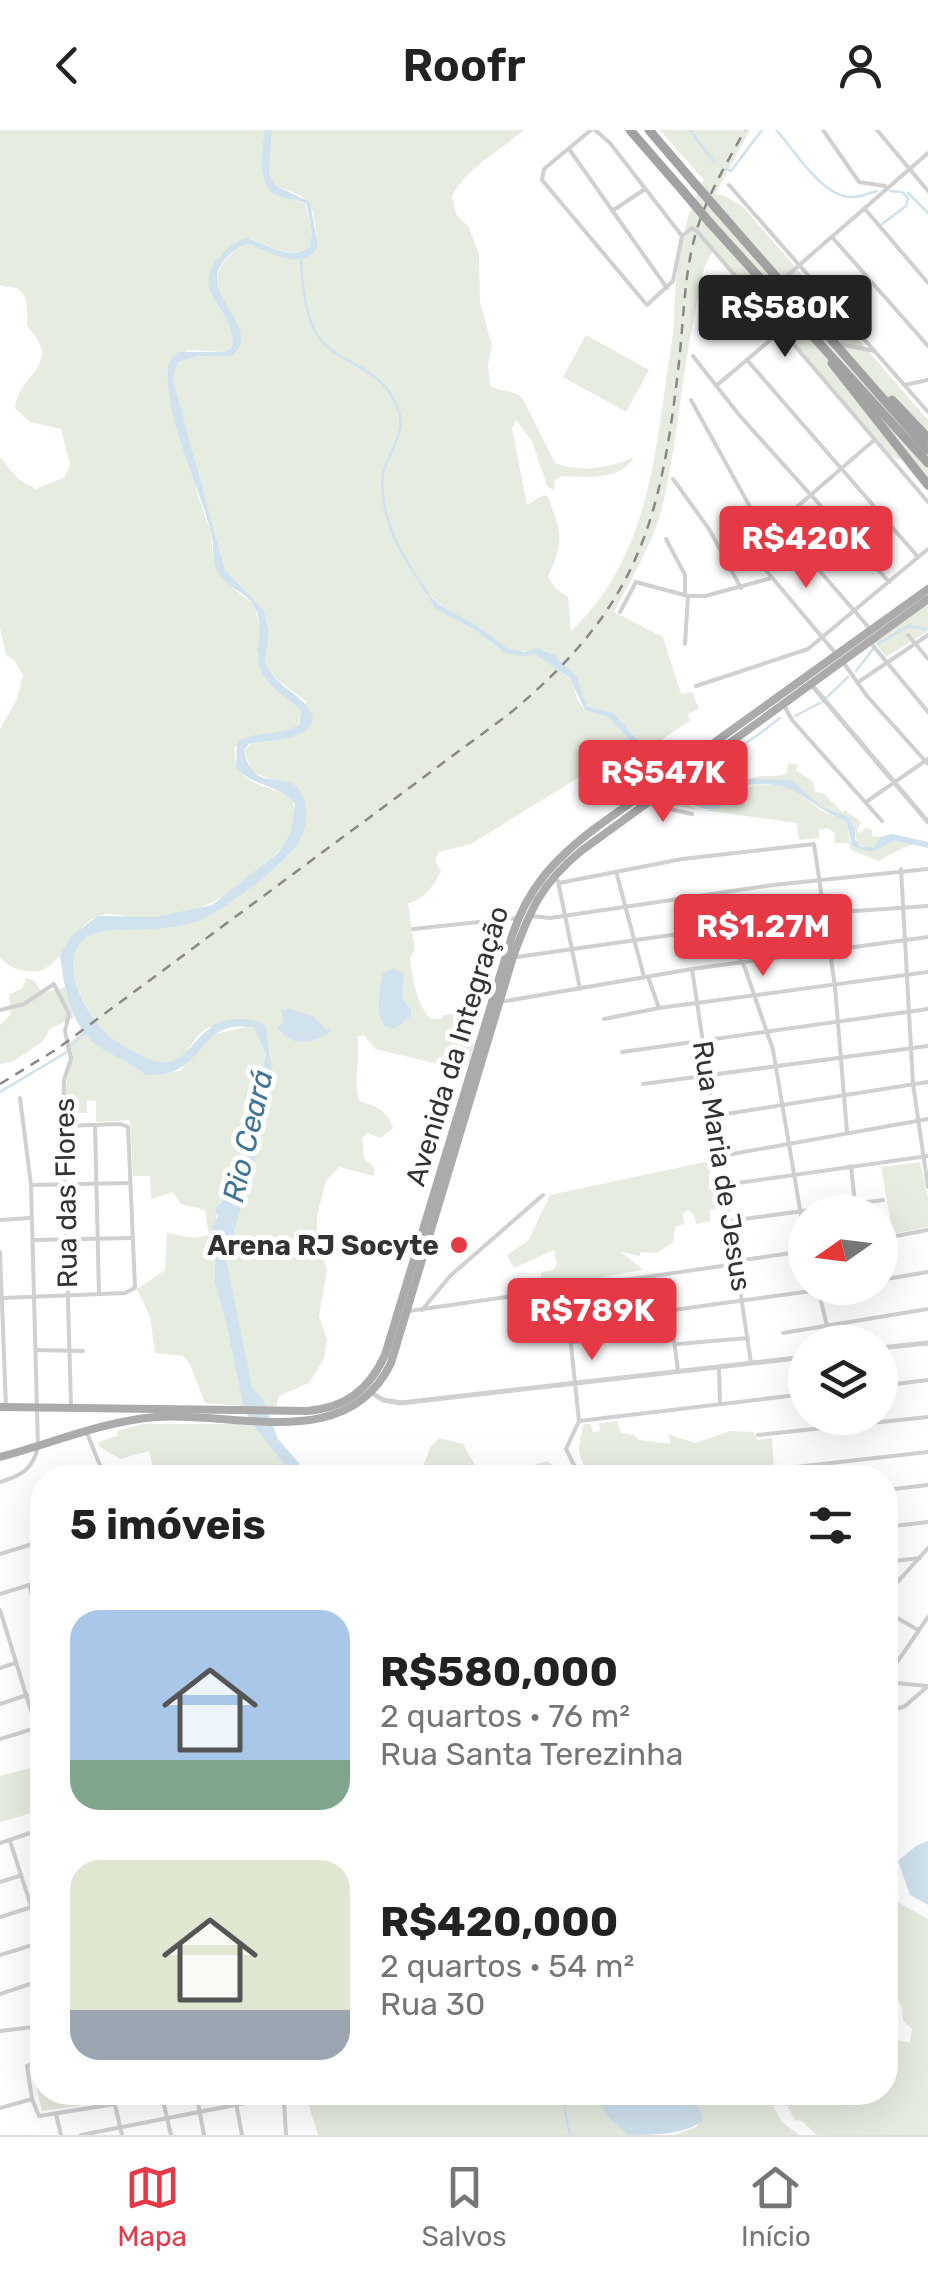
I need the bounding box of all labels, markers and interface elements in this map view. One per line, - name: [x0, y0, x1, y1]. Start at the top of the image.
- icon: back: [40, 38, 95, 93]
- icon: person: [833, 38, 888, 93]
- text: Roofr: [402, 39, 526, 92]
- pin: R$580K: [704, 275, 866, 360]
- text: R$580K: [721, 288, 849, 326]
- pin: R$420K: [725, 506, 887, 591]
- text: R$420K: [741, 519, 871, 557]
- pin: R$547K: [582, 740, 744, 825]
- text: R$547K: [601, 753, 725, 791]
- pin: R$1.27M: [671, 894, 855, 979]
- street label: Avenida da Integração: [399, 902, 515, 1190]
- text: R$1.27M: [696, 907, 830, 945]
- street label: Rua Maria de Jesus: [686, 1038, 758, 1294]
- water label: Rio Ceará: [215, 1066, 281, 1206]
- street label: Rua das Flores: [48, 1098, 84, 1288]
- north arrow: [788, 1195, 898, 1305]
- map controls: [788, 1195, 898, 1435]
- place label: Arena RJ Socyte: [207, 1229, 439, 1262]
- marker: Arena RJ Socyte: [448, 1234, 470, 1256]
- pin: R$789K: [511, 1278, 673, 1363]
- text: R$789K: [529, 1291, 655, 1329]
- button: layers: [788, 1325, 898, 1435]
- icon: filters: [803, 1498, 858, 1553]
- text: 5 imóveis: [70, 1500, 266, 1550]
- text: R$580,000: [380, 1647, 618, 1697]
- icon: home: [150, 1650, 270, 1770]
- text: 2 quartos · 76 m²: [380, 1697, 630, 1735]
- text: Rua Santa Terezinha: [380, 1735, 683, 1773]
- text: R$420,000: [380, 1897, 618, 1947]
- icon: home: [150, 1900, 270, 2020]
- text: 2 quartos · 54 m²: [380, 1947, 634, 1985]
- text: Rua 30: [380, 1985, 485, 2023]
- tab: Mapa: [117, 2160, 187, 2253]
- tab: Salvos: [422, 2160, 507, 2253]
- tab: Início: [741, 2160, 811, 2253]

